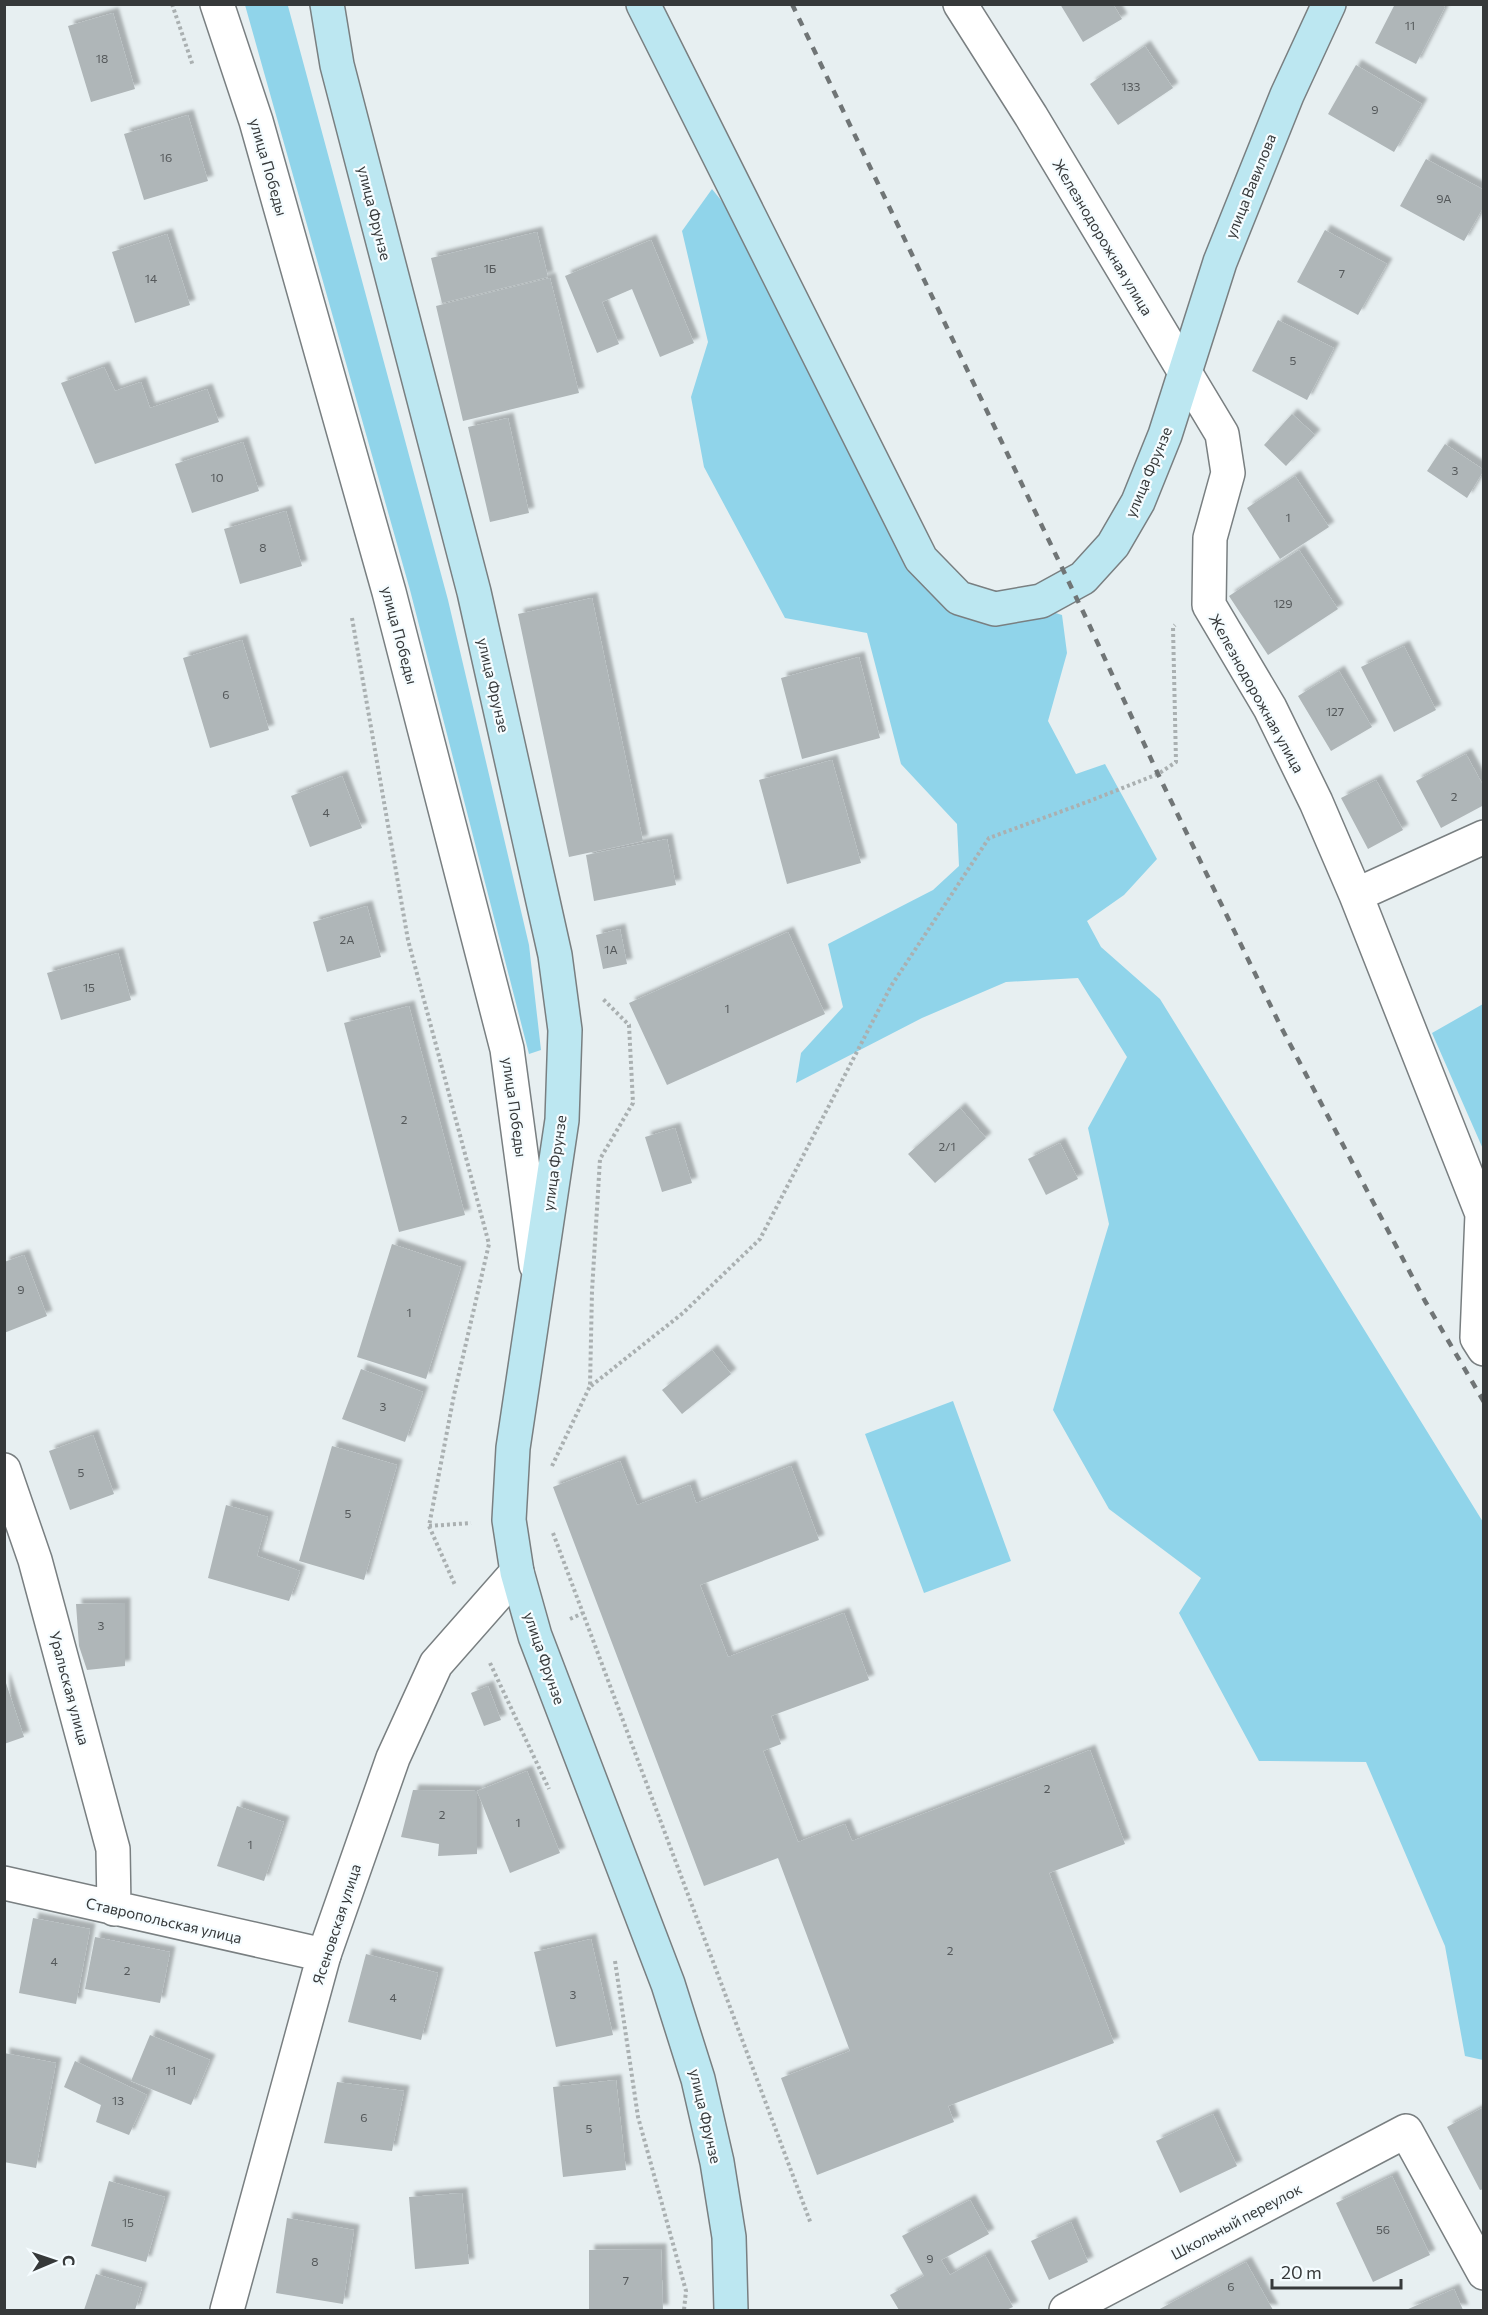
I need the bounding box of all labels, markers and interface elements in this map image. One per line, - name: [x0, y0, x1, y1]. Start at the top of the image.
- house number: 11: [1405, 18, 1415, 32]
- house number: 18: [96, 51, 108, 65]
- house number: 133: [1122, 79, 1141, 93]
- house number: 9: [1371, 102, 1379, 116]
- street label: улица Победы: [246, 116, 292, 218]
- street label: улица Вавилова: [1221, 131, 1279, 241]
- house number: 16: [160, 150, 172, 164]
- street label: Железнодорожная улица: [1049, 156, 1157, 318]
- street label: улица Фрунзе: [355, 164, 395, 262]
- house number: 9А: [1436, 191, 1452, 205]
- house number: 1Б: [484, 261, 497, 275]
- house number: 7: [1339, 266, 1345, 280]
- house number: 14: [145, 271, 157, 285]
- house number: 5: [1290, 353, 1297, 367]
- street label: улица Фрунзе: [1121, 424, 1175, 520]
- house number: 3: [1452, 463, 1459, 477]
- house number: 10: [211, 470, 224, 484]
- house number: 1: [1285, 510, 1291, 524]
- house number: 8: [259, 540, 267, 554]
- street label: улица Победы: [378, 584, 422, 686]
- house number: 129: [1273, 596, 1293, 610]
- street label: Железнодорожная улица: [1206, 610, 1308, 776]
- street label: улица Фрунзе: [474, 636, 514, 734]
- house number: 6: [222, 687, 230, 701]
- house number: 127: [1326, 704, 1344, 718]
- house number: 2: [1451, 789, 1458, 803]
- house number: 4: [322, 805, 330, 819]
- house number: 2А: [340, 932, 354, 946]
- house number: 1А: [604, 942, 618, 956]
- house number: 15: [83, 980, 95, 994]
- house number: 1: [724, 1001, 730, 1015]
- street label: улица Победы: [499, 1056, 531, 1158]
- house number: 2: [401, 1112, 408, 1126]
- street label: улица Фрунзе: [538, 1114, 570, 1212]
- house number: 2/1: [938, 1139, 956, 1153]
- house number: 9: [17, 1282, 25, 1296]
- house number: 1: [406, 1305, 412, 1319]
- house number: 3: [380, 1399, 387, 1413]
- house number: 5: [78, 1465, 85, 1479]
- house number: 5: [345, 1506, 352, 1520]
- street label: улица Фрунзе: [521, 1609, 569, 1707]
- house number: 3: [98, 1618, 105, 1632]
- street label: Уральская улица: [46, 1629, 94, 1747]
- house number: 2: [1044, 1781, 1051, 1795]
- house number: 2: [439, 1807, 446, 1821]
- house number: 1: [515, 1815, 521, 1829]
- house number: 1: [247, 1837, 253, 1851]
- street label: Ясеновская улица: [308, 1861, 364, 1987]
- street label: Ставропольская улица: [84, 1893, 244, 1947]
- house number: 2: [947, 1943, 954, 1957]
- house number: 4: [50, 1954, 58, 1968]
- house number: 2: [124, 1963, 131, 1977]
- house number: 3: [570, 1987, 577, 2001]
- house number: 4: [389, 1990, 397, 2004]
- house number: 11: [166, 2063, 176, 2077]
- street label: улица Фрунзе: [686, 2067, 726, 2165]
- house number: 13: [112, 2093, 124, 2107]
- house number: 6: [360, 2110, 368, 2124]
- house number: 5: [586, 2121, 593, 2135]
- street label: Школьный переулок: [1168, 2179, 1304, 2263]
- house number: 15: [122, 2215, 134, 2229]
- house number: 56: [1376, 2222, 1390, 2236]
- north arrow: [24, 2231, 84, 2291]
- house number: 9: [926, 2251, 934, 2265]
- scale bar: [1272, 2252, 1401, 2290]
- house number: 8: [311, 2254, 319, 2268]
- text: С: [60, 2255, 79, 2266]
- text: 20 m: [1281, 2261, 1322, 2283]
- house number: 7: [623, 2273, 629, 2287]
- house number: 6: [1227, 2279, 1235, 2293]

